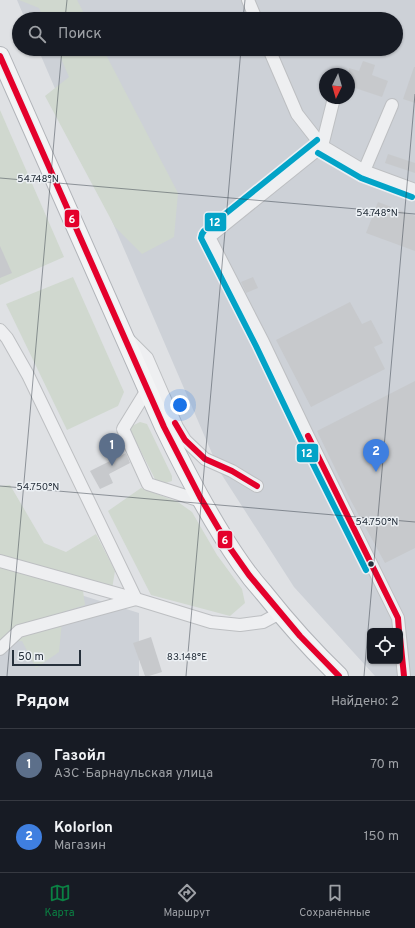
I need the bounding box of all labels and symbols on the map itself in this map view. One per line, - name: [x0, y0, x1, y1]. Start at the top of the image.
- north arrow: [319, 68, 355, 104]
- text: 54.748°N: [17, 173, 59, 186]
- text: 54.748°N: [356, 207, 398, 220]
- line badge: 6: [64, 209, 80, 228]
- line badge: 12: [204, 212, 227, 232]
- text: 6: [69, 213, 76, 227]
- text: 12: [209, 216, 221, 230]
- your location: [170, 395, 190, 415]
- pin: 1: [99, 433, 125, 466]
- pin: 2: [363, 439, 389, 472]
- line badge: 12: [296, 443, 319, 463]
- text: 12: [301, 447, 313, 461]
- text: 54.750°N: [17, 481, 59, 494]
- text: 54.750°N: [356, 516, 398, 529]
- line badge: 6: [217, 530, 233, 549]
- text: 6: [222, 534, 229, 548]
- unlabelled marker: [366, 559, 376, 569]
- scale bar: [12, 648, 81, 667]
- text: 83.148°E: [167, 651, 207, 664]

